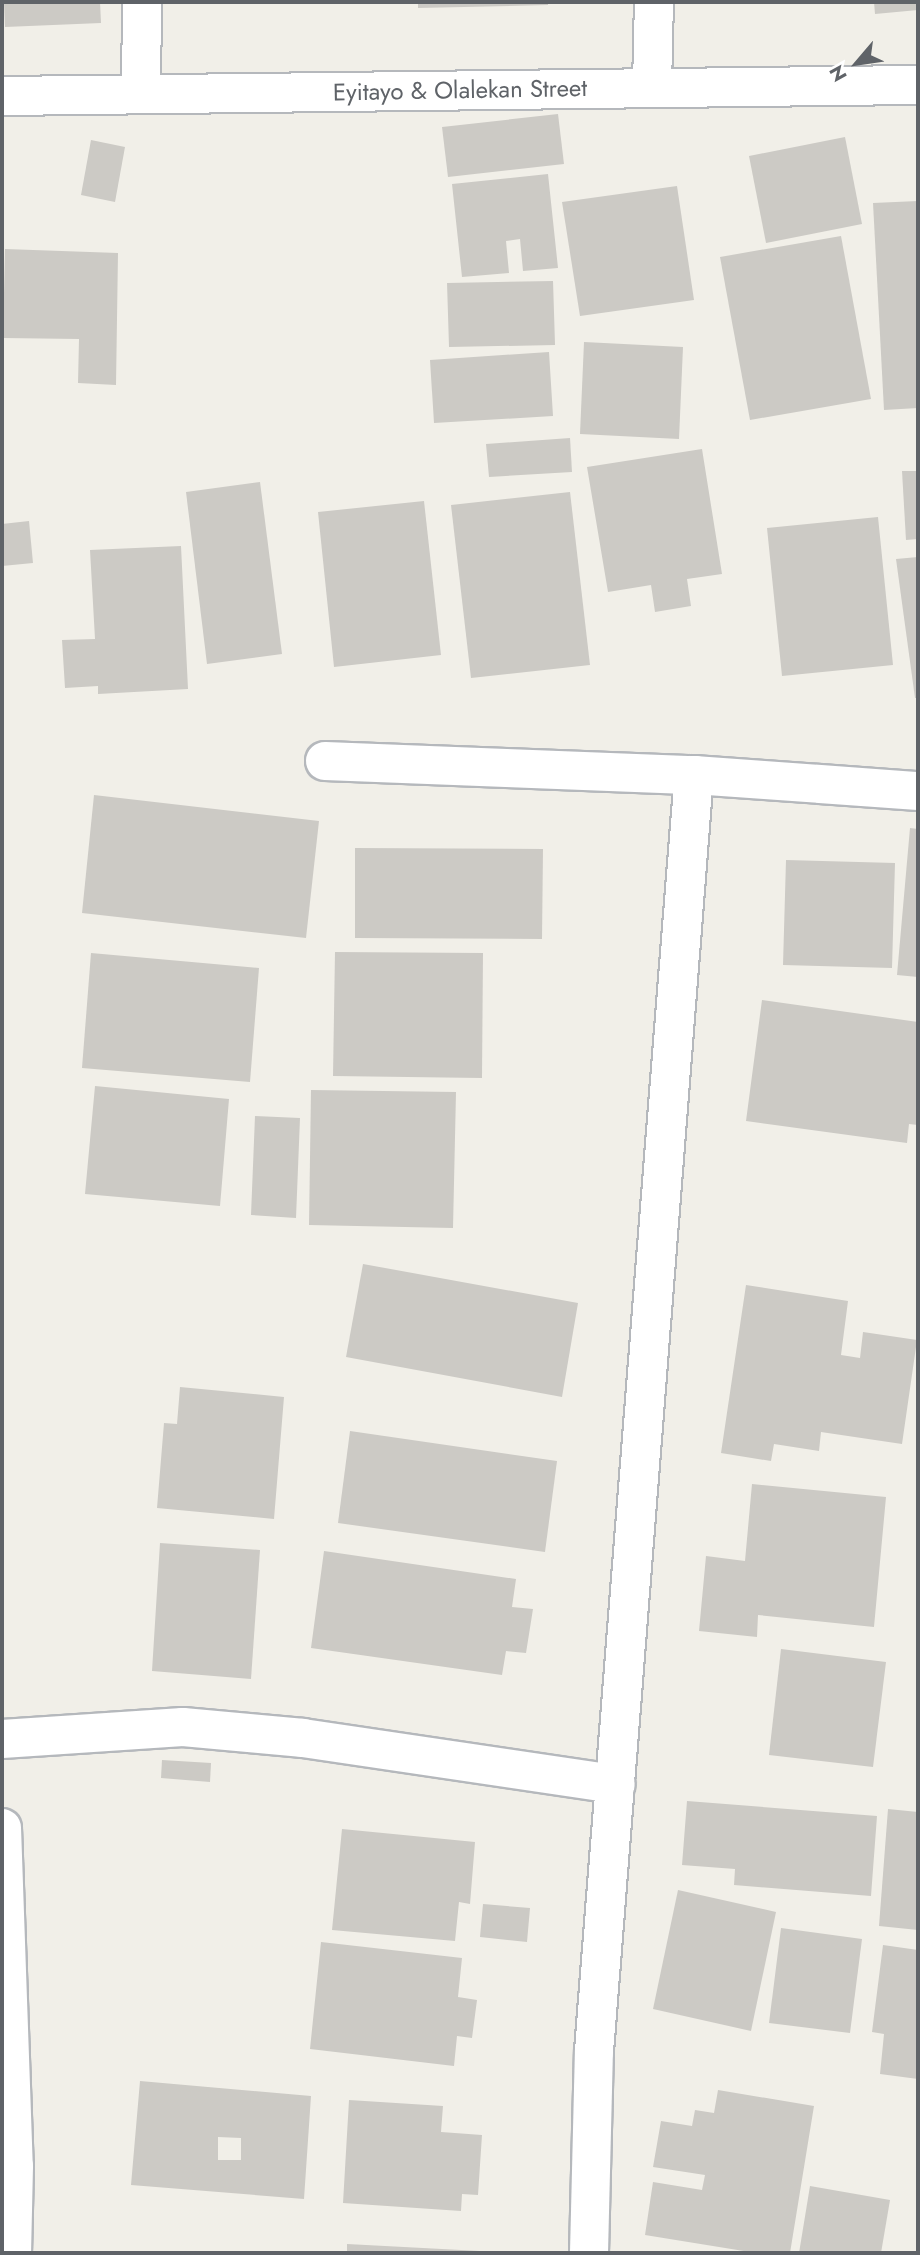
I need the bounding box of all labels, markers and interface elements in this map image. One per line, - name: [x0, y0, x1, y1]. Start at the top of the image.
- north arrow: [822, 28, 892, 98]
- text: N: [823, 60, 854, 87]
- street label: Eyitayo & Olalekan Street: [333, 73, 587, 107]

